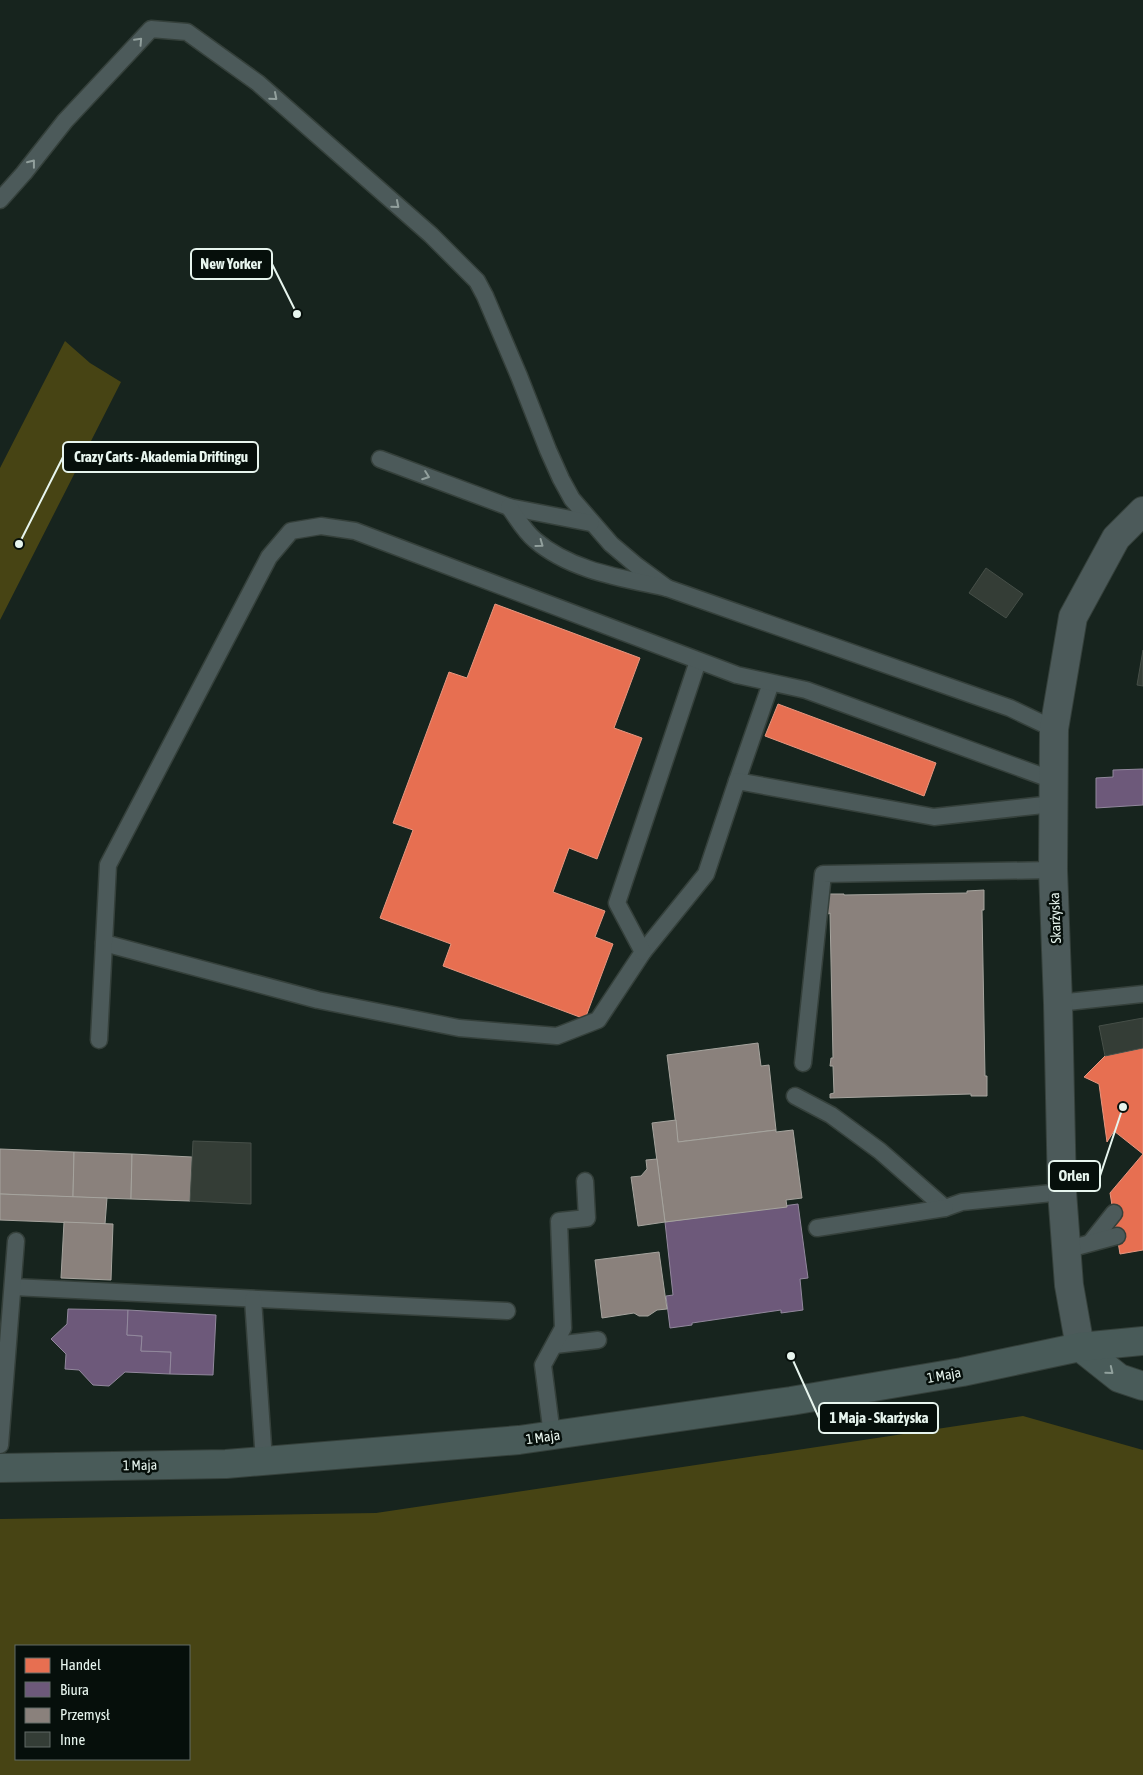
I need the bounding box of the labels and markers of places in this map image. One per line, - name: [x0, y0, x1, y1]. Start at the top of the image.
- callout: New Yorker: [191, 249, 272, 279]
- callout: Crazy Carts - Akademia Driftingu: [63, 442, 258, 472]
- callout: Orlen: [1049, 1161, 1100, 1191]
- callout: 1 Maja - Skarżyska: [819, 1403, 938, 1433]

